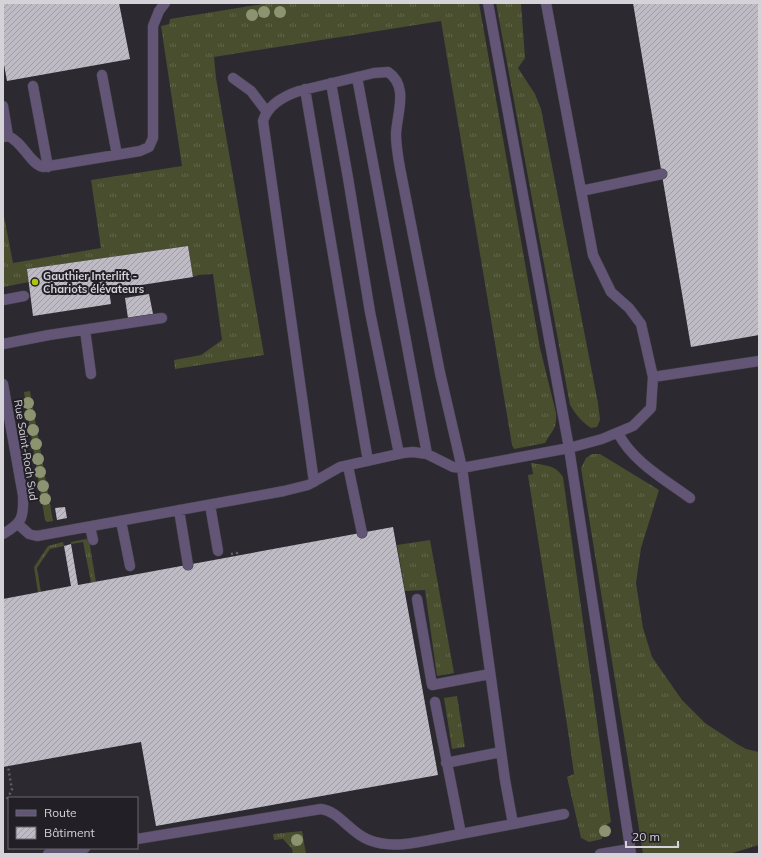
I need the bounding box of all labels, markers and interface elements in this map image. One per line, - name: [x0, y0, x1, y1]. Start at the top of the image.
- place label: Gauthier Interlift - Chariots élévateurs: [43, 269, 145, 296]
- marker: Gauthier Interlift - Chariots élévateurs: [30, 277, 40, 287]
- street label: Rue Saint-Roch Sud: [11, 398, 41, 502]
- legend: [8, 797, 138, 849]
- text: Route: [44, 805, 77, 820]
- scale bar: [626, 823, 678, 849]
- text: Bâtiment: [44, 825, 95, 840]
- text: 20 m: [632, 829, 660, 844]

